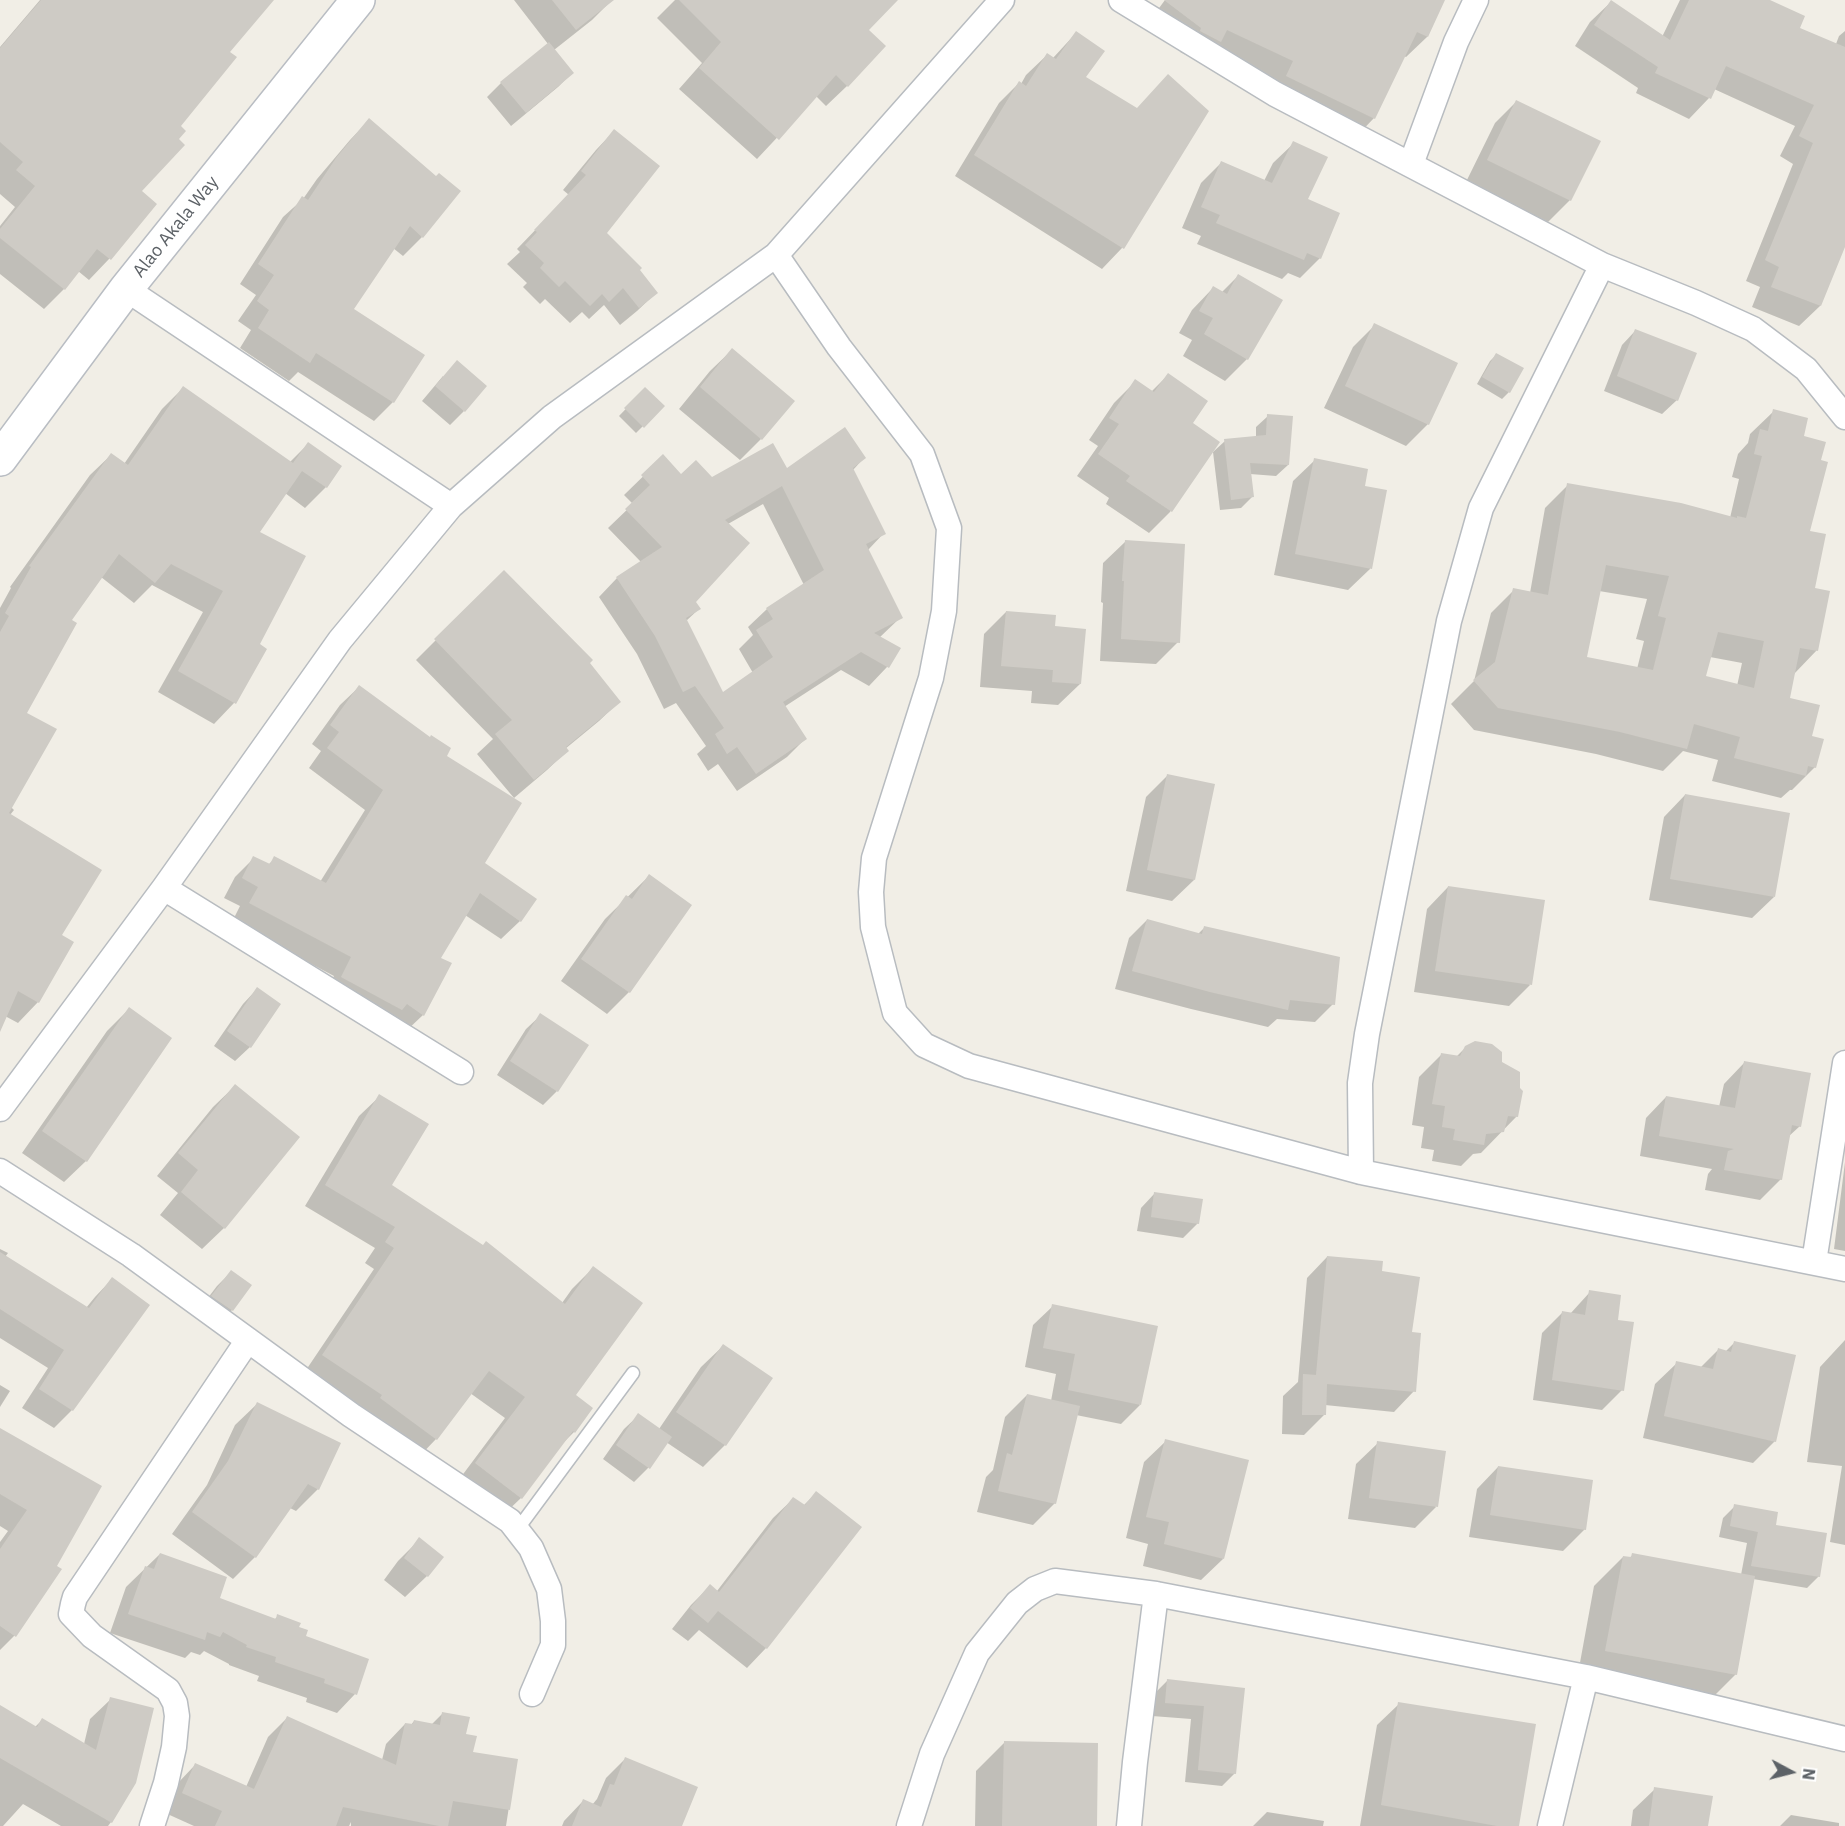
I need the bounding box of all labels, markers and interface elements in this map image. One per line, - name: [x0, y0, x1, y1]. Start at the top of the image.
- street label: Alao Akala Way: [129, 172, 223, 282]
- north arrow: [1761, 1742, 1821, 1802]
- text: N: [1798, 1767, 1819, 1781]

